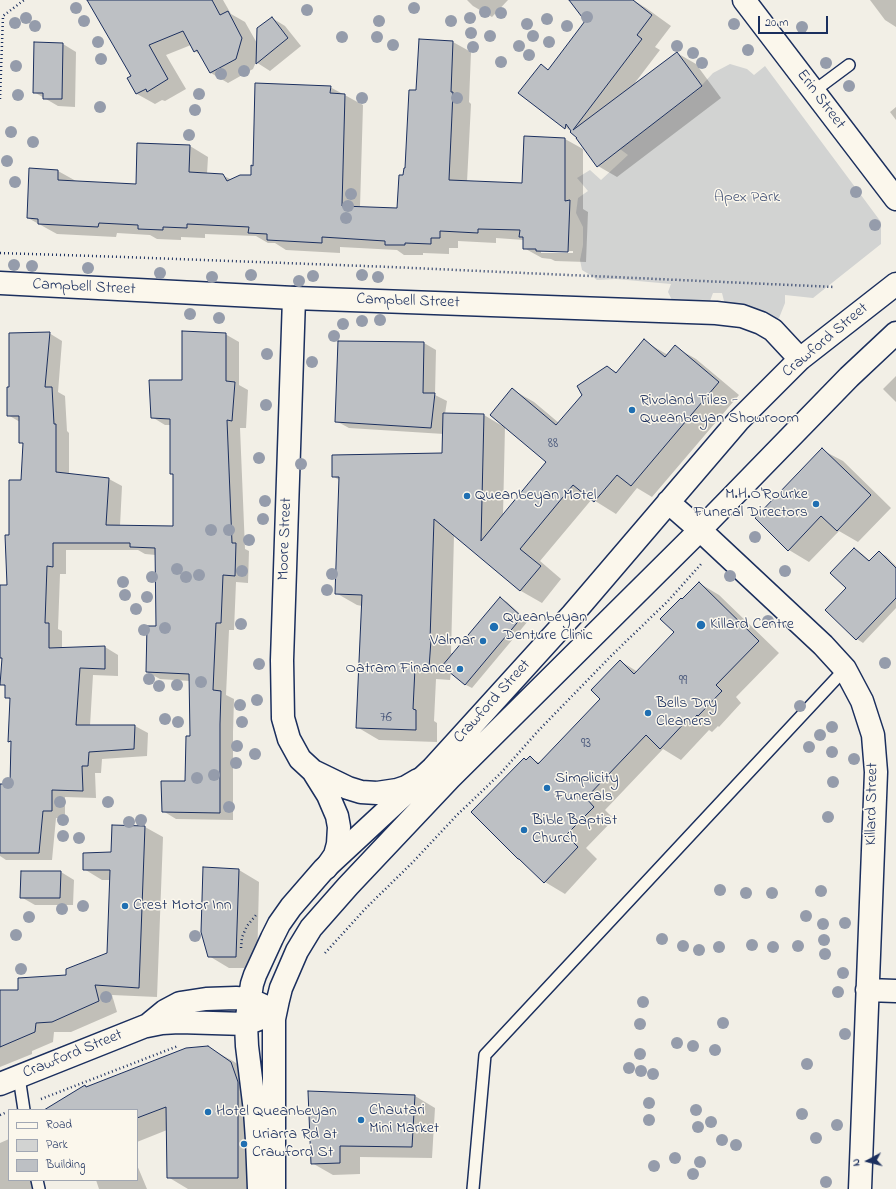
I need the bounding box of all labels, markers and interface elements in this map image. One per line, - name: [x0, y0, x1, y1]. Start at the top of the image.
- scale bar: [760, 8, 830, 34]
- text: 20 m: [765, 14, 788, 32]
- street label: Erin Street: [791, 66, 849, 134]
- park label: Apex Park: [714, 188, 780, 208]
- street label: Campbell Street: [32, 276, 136, 300]
- street label: Campbell Street: [356, 291, 460, 313]
- street label: Crawford Street: [779, 300, 873, 382]
- place label: Rivoland Tiles - Queanbeyan Showroom: [640, 391, 799, 429]
- marker: Rivoland Tiles - Queanbeyan Showroom: [627, 405, 637, 415]
- house number: 88: [548, 437, 558, 453]
- place label: M.H.O'Rourke Funeral Directors: [694, 485, 808, 523]
- place label: Queanbeyan Motel: [475, 486, 596, 506]
- marker: Queanbeyan Motel: [462, 491, 472, 501]
- street label: Moore Street: [275, 497, 297, 581]
- marker: M.H.O'Rourke Funeral Directors: [811, 499, 821, 509]
- place label: Queanbeyan Denture Clinic: [503, 608, 593, 646]
- place label: Killard Centre: [710, 615, 794, 635]
- marker: Killard Centre: [695, 619, 707, 631]
- marker: Queanbeyan Denture Clinic: [488, 621, 500, 633]
- place label: Valmar: [430, 631, 475, 651]
- marker: Valmar: [478, 636, 488, 646]
- street label: Crawford Street: [450, 656, 536, 748]
- place label: Oatram Finance: [346, 659, 452, 679]
- marker: Oatram Finance: [455, 664, 465, 674]
- house number: 99: [679, 674, 687, 690]
- place label: Bells Dry Cleaners: [656, 694, 717, 732]
- marker: Bells Dry Cleaners: [643, 708, 653, 718]
- house number: 76: [380, 711, 392, 727]
- house number: 93: [581, 737, 591, 753]
- street label: Killard Street: [863, 762, 883, 846]
- place label: Simplicity Funerals: [555, 769, 619, 807]
- marker: Simplicity Funerals: [542, 783, 552, 793]
- place label: Bible Baptist Church: [532, 811, 617, 849]
- marker: Bible Baptist Church: [519, 825, 529, 835]
- place label: Crest Motor Inn: [133, 896, 232, 916]
- marker: Crest Motor Inn: [120, 901, 130, 911]
- street label: Crawford Street: [20, 1026, 126, 1084]
- place label: Chautari Mini Market: [369, 1101, 439, 1139]
- place label: Hotel Queanbeyan: [216, 1102, 337, 1122]
- marker: Hotel Queanbeyan: [203, 1107, 213, 1117]
- legend: [8, 1109, 138, 1181]
- marker: Chautari Mini Market: [356, 1115, 366, 1125]
- text: Road: [46, 1116, 72, 1134]
- place label: Uriarra Rd at Crawford St: [252, 1125, 337, 1163]
- text: Park: [46, 1136, 68, 1154]
- marker: Uriarra Rd at Crawford St: [239, 1139, 249, 1149]
- north arrow: [848, 1141, 888, 1181]
- text: Building: [46, 1156, 85, 1174]
- text: N: [848, 1158, 864, 1167]

